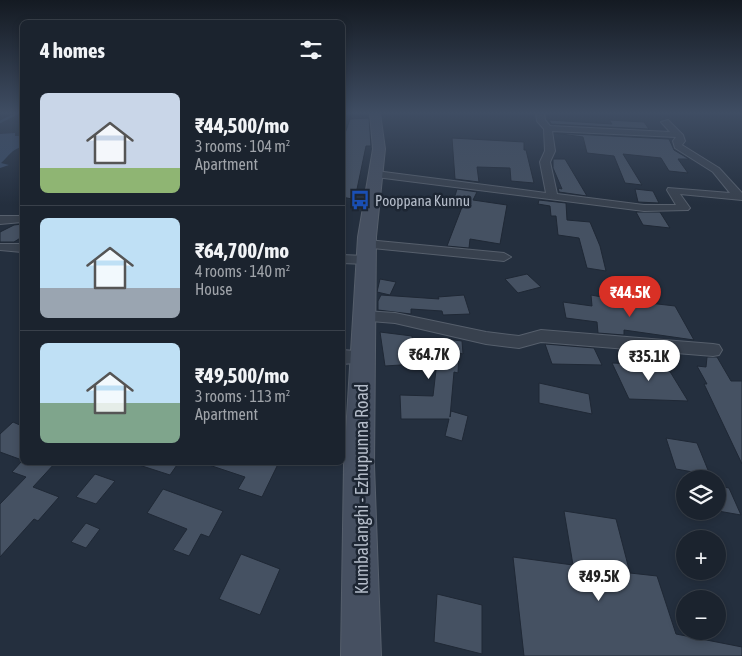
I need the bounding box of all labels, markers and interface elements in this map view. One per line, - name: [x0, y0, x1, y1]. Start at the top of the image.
- icon: filters: [297, 36, 325, 64]
- text: 4 homes: [40, 38, 105, 62]
- icon: home: [80, 113, 140, 173]
- text: ₹44,500/mo: [195, 113, 289, 137]
- text: 3 rooms · 104 m²: [195, 137, 290, 155]
- text: Apartment: [195, 155, 258, 173]
- bus stop icon: Pooppana Kunnu: [349, 189, 371, 211]
- place label: Pooppana Kunnu: [375, 192, 470, 209]
- icon: home: [80, 238, 140, 298]
- text: ₹64,700/mo: [195, 238, 289, 262]
- text: 4 rooms · 140 m²: [195, 262, 290, 280]
- pin: ₹44.5K: [589, 276, 671, 318]
- text: House: [195, 280, 232, 298]
- text: ₹44.5K: [610, 283, 650, 301]
- pin: ₹64.7K: [388, 338, 470, 380]
- pin: ₹35.1K: [608, 340, 690, 382]
- text: ₹64.7K: [409, 345, 449, 363]
- text: ₹35.1K: [629, 347, 669, 365]
- icon: home: [80, 363, 140, 423]
- text: ₹49,500/mo: [195, 363, 289, 387]
- street label: Kumbalanghi - Ezhupunna Road: [351, 384, 372, 594]
- text: 3 rooms · 113 m²: [195, 387, 290, 405]
- text: Apartment: [195, 405, 258, 423]
- map controls: [676, 470, 726, 640]
- button: layers: [676, 470, 726, 520]
- button: +: [676, 530, 726, 580]
- pin: ₹49.5K: [558, 560, 640, 602]
- text: ₹49.5K: [579, 567, 619, 585]
- button: −: [676, 590, 726, 640]

